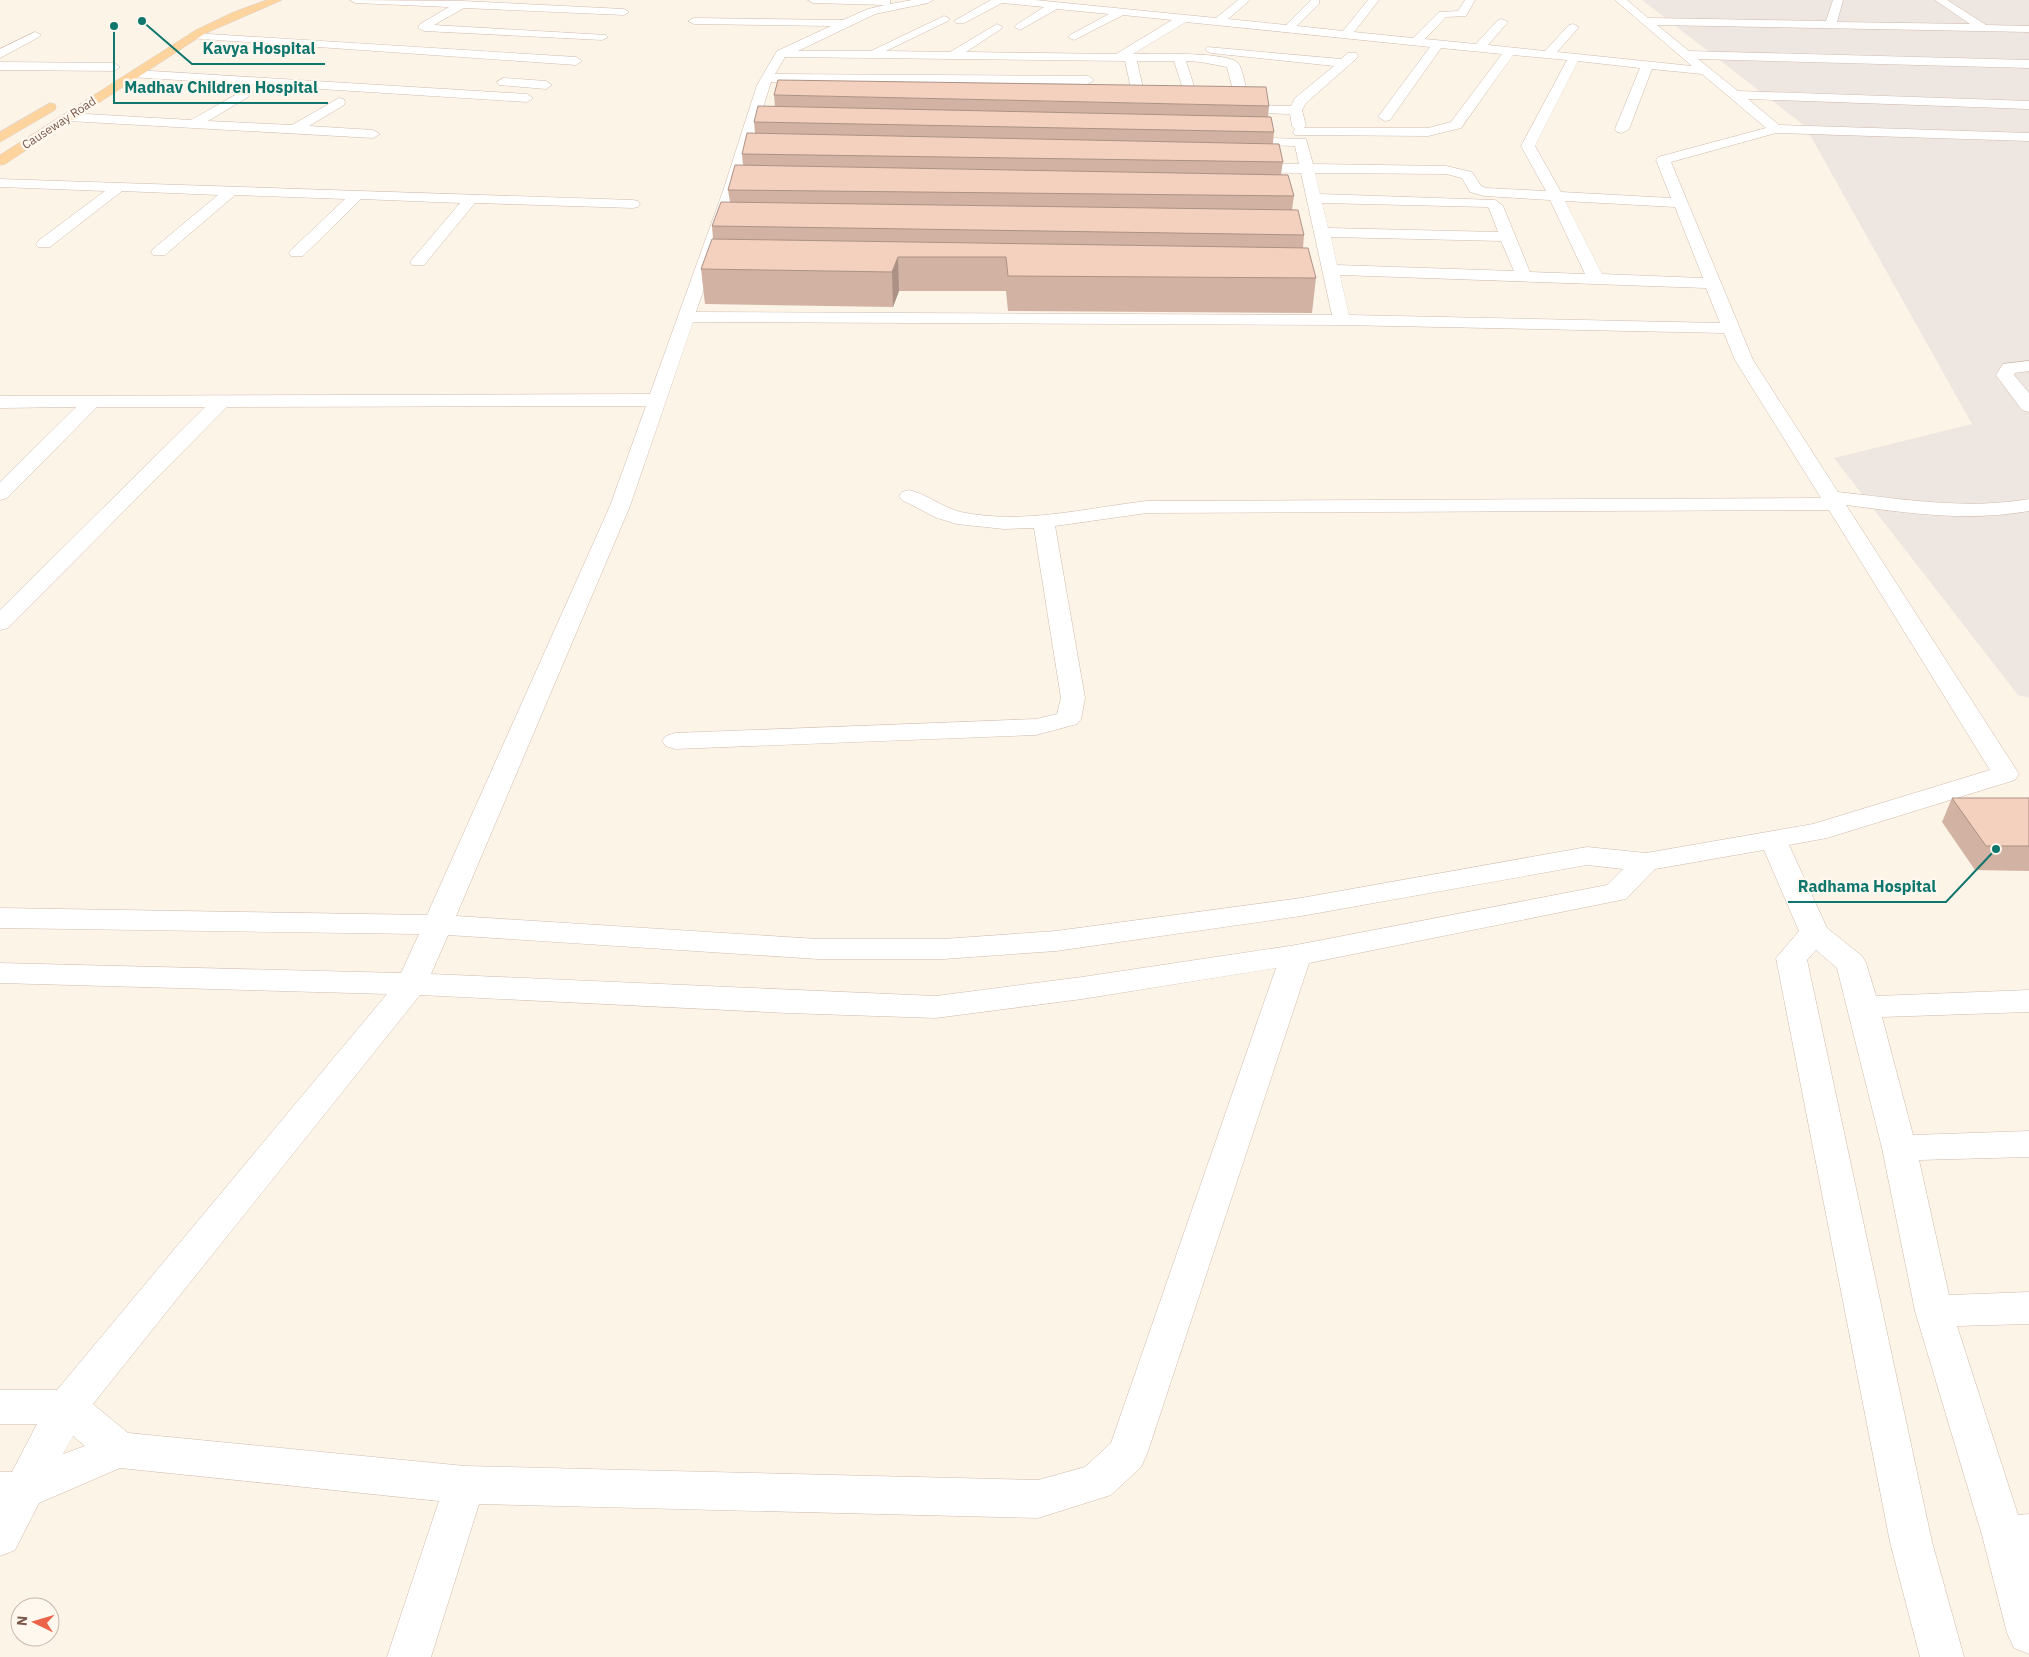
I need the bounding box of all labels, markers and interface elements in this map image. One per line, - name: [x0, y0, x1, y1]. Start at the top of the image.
- callout: Kavya Hospital: [192, 33, 325, 64]
- text: Kavya Hospital: [203, 38, 316, 58]
- callout: Madhav Children Hospital: [114, 72, 328, 103]
- text: Madhav Children Hospital: [124, 77, 318, 97]
- street label: Causeway Road: [19, 93, 98, 152]
- callout: Radhama Hospital: [1788, 871, 1946, 902]
- text: Radhama Hospital: [1798, 876, 1936, 896]
- north arrow: [10, 1597, 60, 1647]
- text: N: [13, 1615, 31, 1627]

